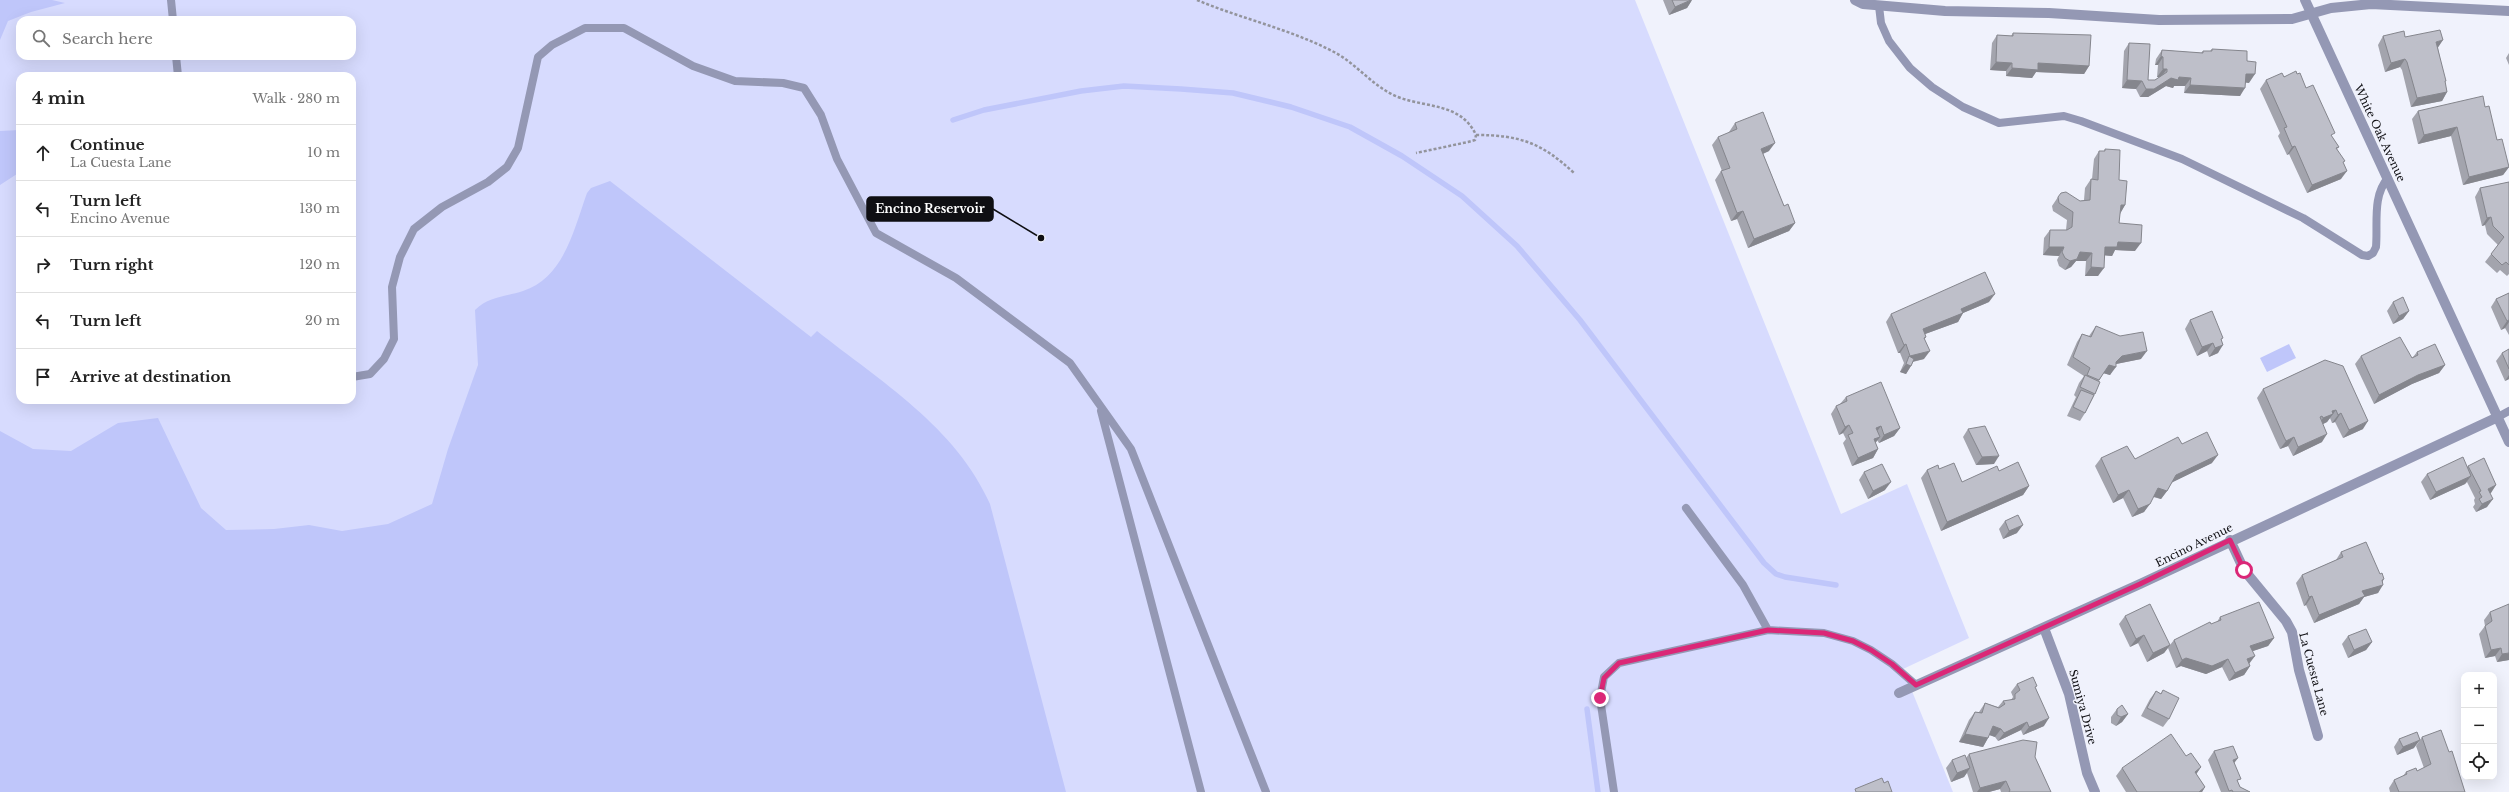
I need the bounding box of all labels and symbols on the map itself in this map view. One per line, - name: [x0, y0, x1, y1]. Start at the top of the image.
- street label: White Oak Avenue: [2351, 81, 2409, 184]
- callout: Encino Reservoir: [867, 197, 993, 221]
- text: Encino Reservoir: [875, 201, 985, 216]
- street label: Encino Avenue: [2153, 520, 2235, 570]
- route start: [2235, 561, 2253, 579]
- street label: La Cuesta Lane: [2296, 631, 2332, 717]
- street label: Sumiya Drive: [2066, 668, 2100, 746]
- route end: [1591, 689, 1609, 707]

